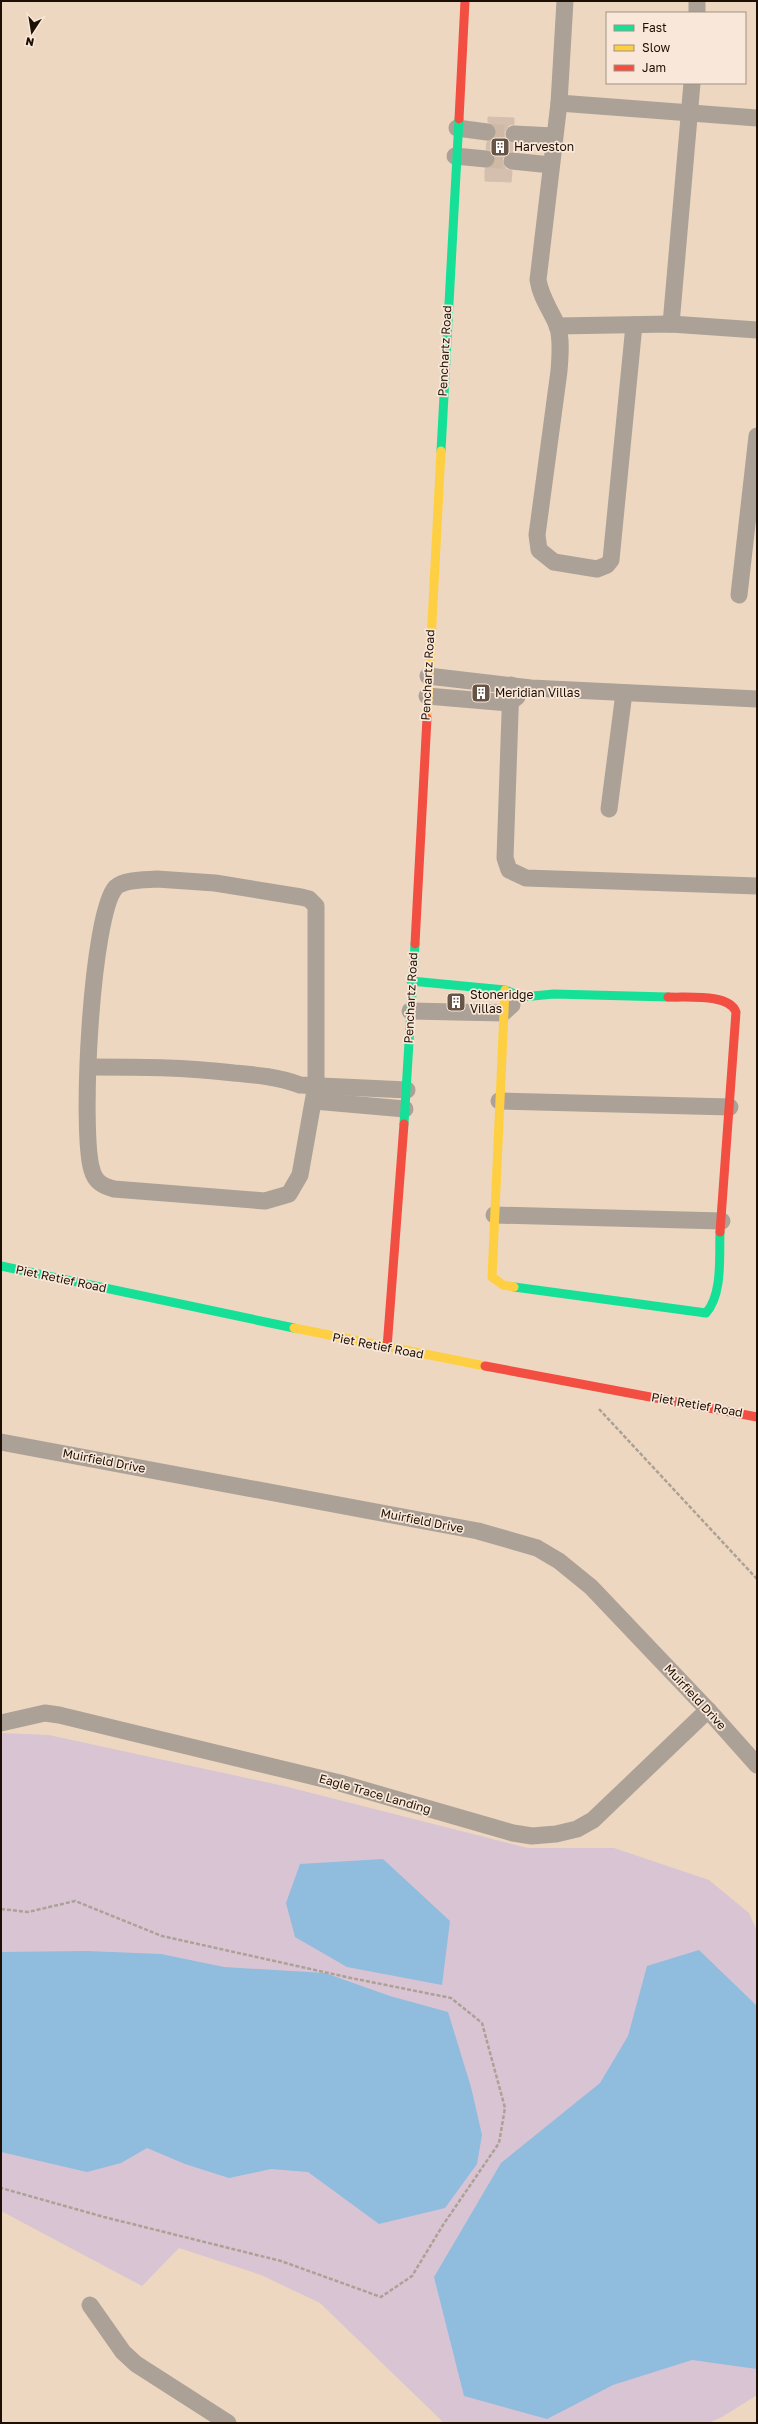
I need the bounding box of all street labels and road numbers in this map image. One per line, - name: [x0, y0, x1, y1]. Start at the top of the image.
- street label: Penchartz Road: [435, 305, 454, 397]
- street label: Penchartz Road: [418, 629, 437, 721]
- street label: Penchartz Road: [401, 952, 420, 1044]
- street label: Piet Retief Road: [14, 1262, 108, 1295]
- street label: Piet Retief Road: [331, 1329, 425, 1362]
- street label: Piet Retief Road: [650, 1389, 744, 1420]
- street label: Muirfield Drive: [61, 1445, 147, 1476]
- street label: Muirfield Drive: [379, 1505, 465, 1536]
- street label: Muirfield Drive: [661, 1661, 730, 1733]
- street label: Eagle Trace Landing: [317, 1770, 433, 1817]

